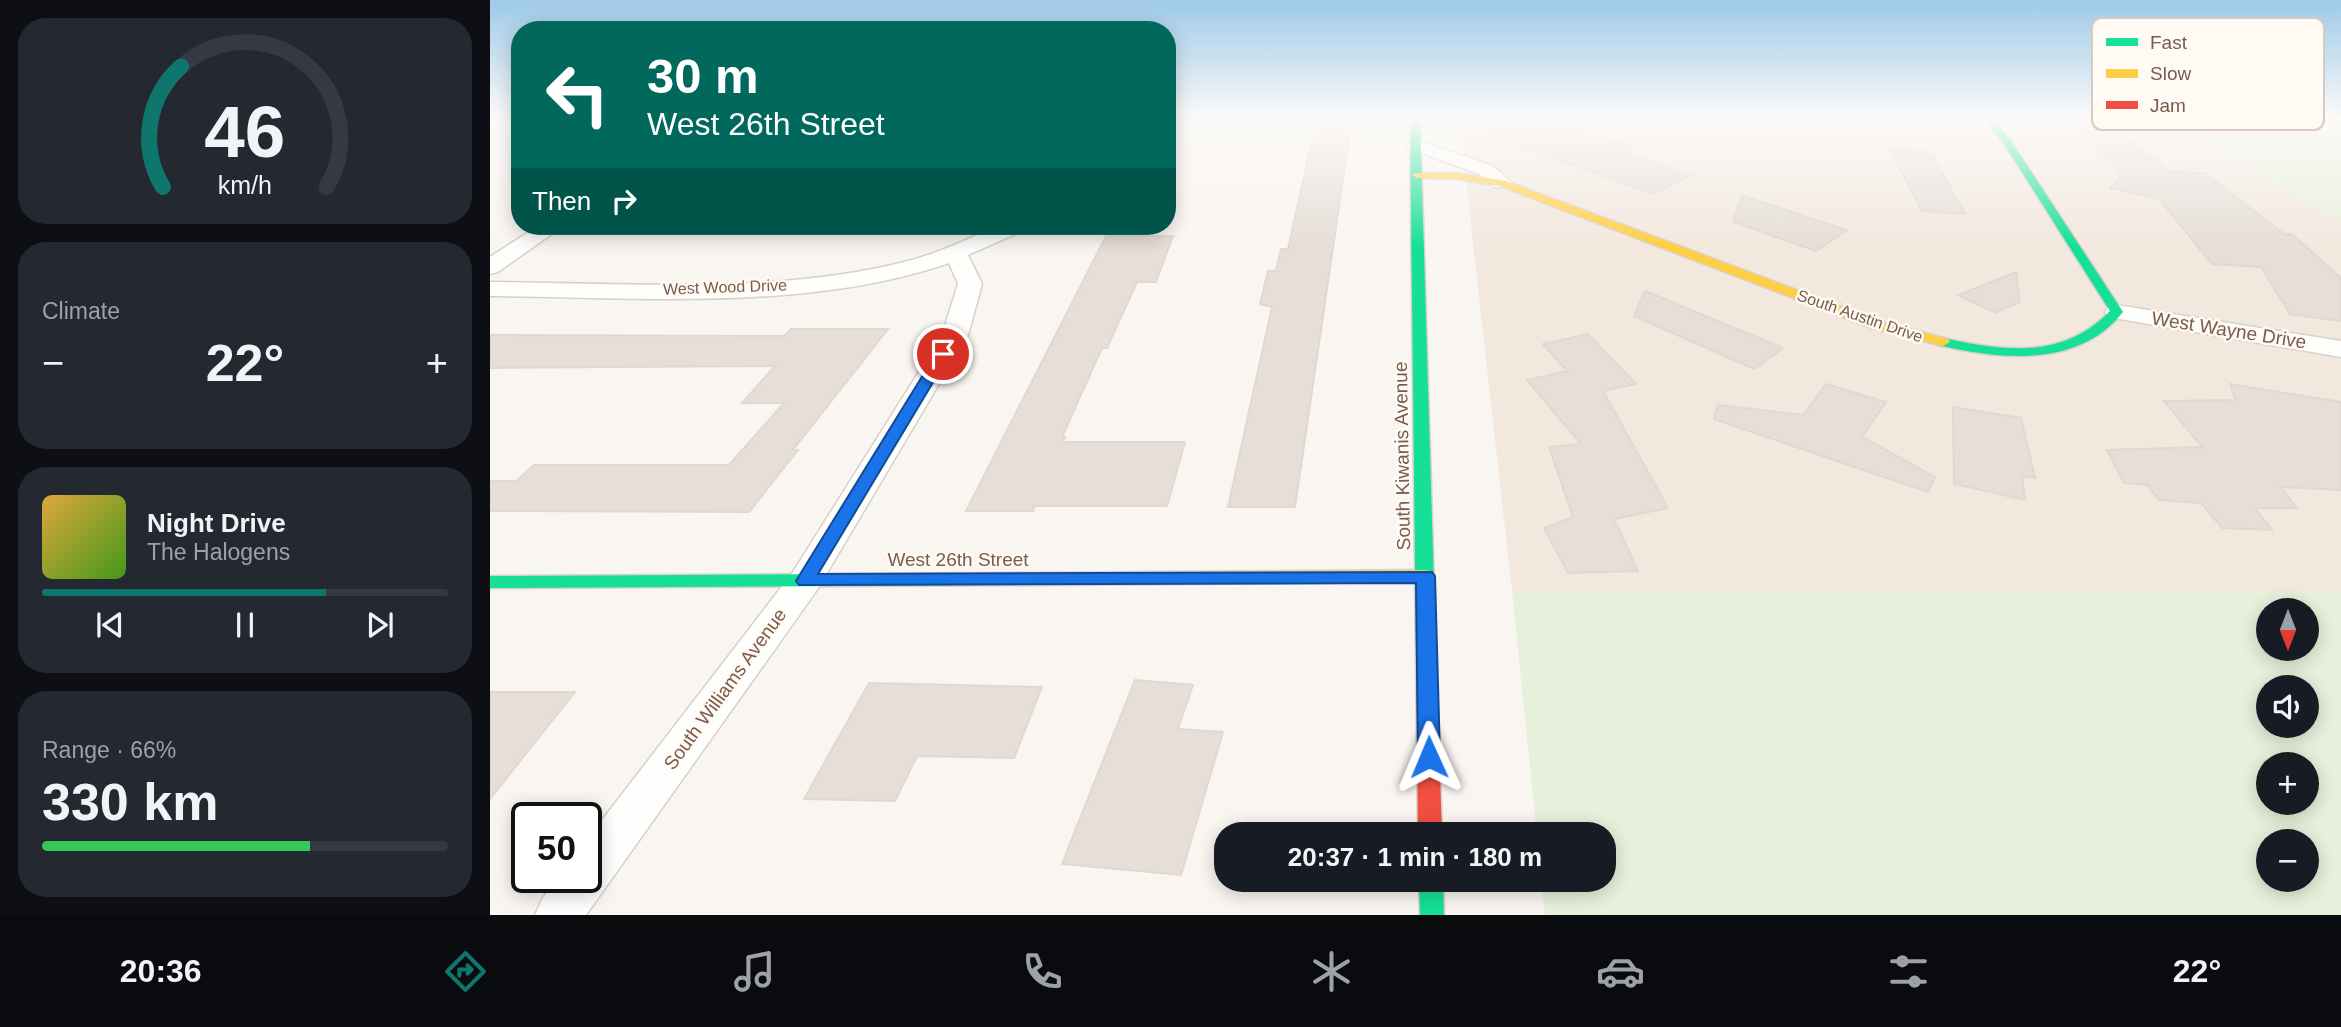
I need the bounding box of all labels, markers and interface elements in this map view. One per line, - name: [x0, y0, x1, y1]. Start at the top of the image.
- legend: [2092, 18, 2324, 130]
- text: Fast: [2150, 32, 2188, 53]
- icon: left: [532, 49, 623, 140]
- text: 30 m: [647, 49, 759, 103]
- text: Slow: [2150, 63, 2191, 84]
- text: 46: [205, 92, 285, 173]
- text: Jam: [2150, 95, 2186, 116]
- text: West 26th Street: [647, 106, 885, 142]
- text: km/h: [218, 171, 272, 199]
- icon: right: [605, 182, 643, 220]
- text: Then: [532, 186, 591, 216]
- street label: West Wood Drive: [663, 276, 787, 298]
- street label: South Austin Drive: [1795, 287, 1925, 345]
- text: Climate: [42, 298, 120, 324]
- street label: West Wayne Drive: [2150, 307, 2308, 353]
- pin: [913, 324, 973, 384]
- text: 22°: [206, 334, 284, 392]
- icon: arrive: [924, 335, 962, 373]
- text: −: [42, 342, 64, 384]
- text: +: [426, 342, 448, 384]
- street label: South Kiwanis Avenue: [1390, 361, 1414, 551]
- text: Night Drive: [147, 508, 286, 538]
- text: The Halogens: [147, 539, 290, 565]
- street label: West 26th Street: [887, 549, 1029, 570]
- north arrow: [2256, 598, 2319, 662]
- map controls: [2256, 598, 2319, 892]
- street label: South Williams Avenue: [659, 604, 791, 774]
- icon: previous: [91, 606, 129, 644]
- icon: pause: [226, 606, 264, 644]
- icon: next: [361, 606, 399, 644]
- button: sound: [2256, 675, 2319, 738]
- position arrow: [1392, 720, 1466, 794]
- text: Range · 66%: [42, 737, 176, 763]
- button: +: [2256, 752, 2319, 815]
- text: 330 km: [42, 773, 218, 831]
- speed limit sign: 50: [511, 802, 602, 893]
- button: −: [2256, 829, 2319, 892]
- text: 20:37 · 1 min · 180 m: [1288, 842, 1542, 872]
- icon: directions: [441, 947, 490, 996]
- icon: music: [730, 947, 779, 996]
- icon: phone: [1018, 947, 1067, 996]
- icon: climate: [1307, 947, 1356, 996]
- icon: car: [1596, 947, 1645, 996]
- icon: filters: [1884, 947, 1933, 996]
- text: 20:36: [120, 953, 202, 989]
- text: 22°: [2173, 953, 2221, 989]

